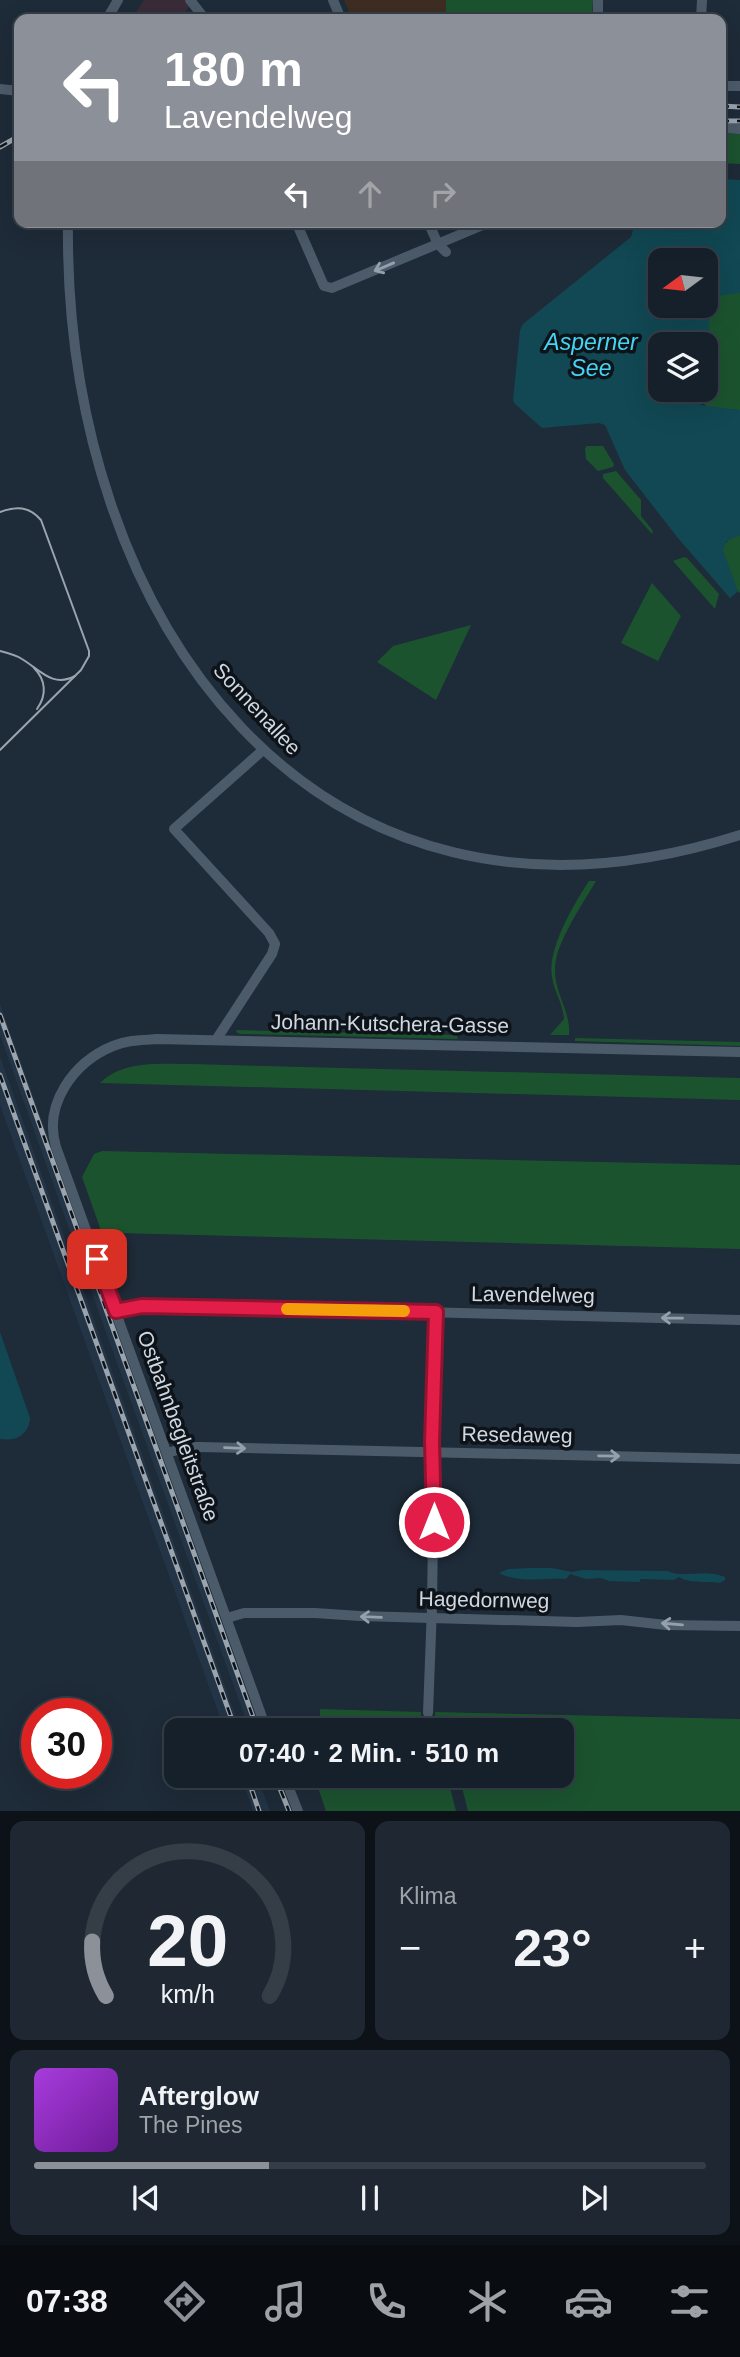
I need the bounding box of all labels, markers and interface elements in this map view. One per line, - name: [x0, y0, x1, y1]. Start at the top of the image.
- icon: left: [49, 42, 140, 133]
- text: 180 m: [164, 42, 303, 96]
- text: Lavendelweg: [164, 99, 353, 135]
- icon: left: [278, 175, 316, 213]
- icon: ahead: [351, 175, 389, 213]
- icon: right: [424, 175, 462, 213]
- north arrow: [648, 248, 718, 318]
- map controls: [648, 248, 718, 402]
- one-way arrow: [374, 261, 395, 274]
- water label: Asperner See: [542, 329, 639, 381]
- button: layers: [648, 332, 718, 402]
- street label: Sonnenallee: [209, 658, 306, 759]
- street label: Johann-Kutschera-Gasse: [271, 1010, 509, 1037]
- pin: [67, 1229, 127, 1289]
- icon: arrive: [78, 1240, 116, 1278]
- street label: Lavendelweg: [471, 1282, 595, 1307]
- one-way arrow: [661, 1311, 684, 1325]
- street label: Ostbahnbegleitstraße: [133, 1328, 224, 1524]
- street label: Resedaweg: [461, 1422, 573, 1447]
- one-way arrow: [223, 1441, 246, 1455]
- one-way arrow: [597, 1450, 620, 1463]
- position arrow: [397, 1485, 471, 1559]
- street label: Hagedornweg: [418, 1587, 550, 1612]
- one-way arrow: [360, 1610, 383, 1623]
- one-way arrow: [661, 1617, 684, 1630]
- speed limit sign: 30: [21, 1698, 112, 1789]
- text: 07:40 · 2 Min. · 510 m: [239, 1738, 499, 1768]
- text: Klima: [399, 1883, 457, 1909]
- text: 20: [147, 1901, 228, 1982]
- text: 23°: [513, 1919, 592, 1977]
- text: −: [399, 1927, 421, 1969]
- text: +: [684, 1927, 706, 1969]
- text: km/h: [160, 1980, 215, 2008]
- text: Afterglow: [139, 2081, 259, 2111]
- text: The Pines: [139, 2112, 243, 2138]
- icon: previous: [127, 2179, 165, 2217]
- icon: pause: [351, 2179, 389, 2217]
- icon: next: [575, 2179, 613, 2217]
- icon: directions: [160, 2277, 209, 2326]
- icon: music: [261, 2277, 310, 2326]
- icon: phone: [362, 2277, 411, 2326]
- icon: climate: [463, 2277, 512, 2326]
- icon: car: [564, 2277, 613, 2326]
- icon: filters: [665, 2277, 714, 2326]
- text: 07:38: [26, 2283, 108, 2319]

